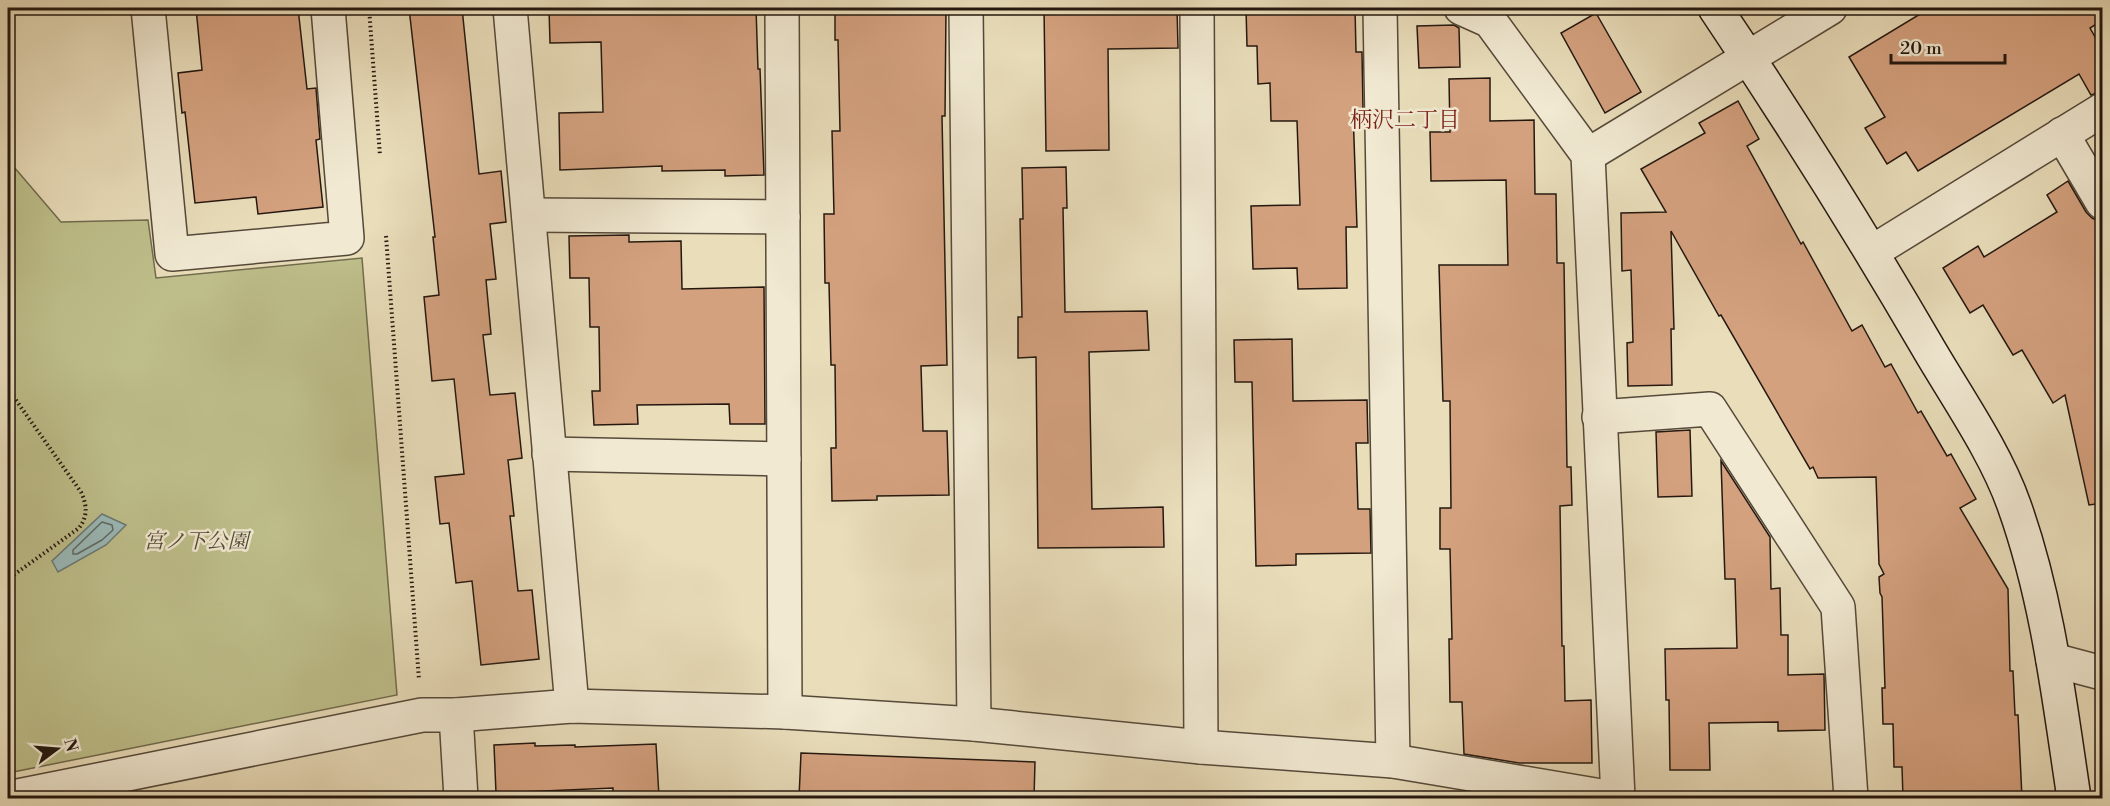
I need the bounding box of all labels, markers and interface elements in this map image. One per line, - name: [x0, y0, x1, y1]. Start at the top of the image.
- scale bar: [1891, 27, 2005, 65]
- text: 20 m: [1900, 37, 1942, 60]
- district label: 柄沢二丁目: [1350, 107, 1460, 134]
- park label: 宮ノ下公園: [144, 529, 251, 555]
- north arrow: [27, 719, 87, 779]
- text: N: [59, 736, 82, 754]

